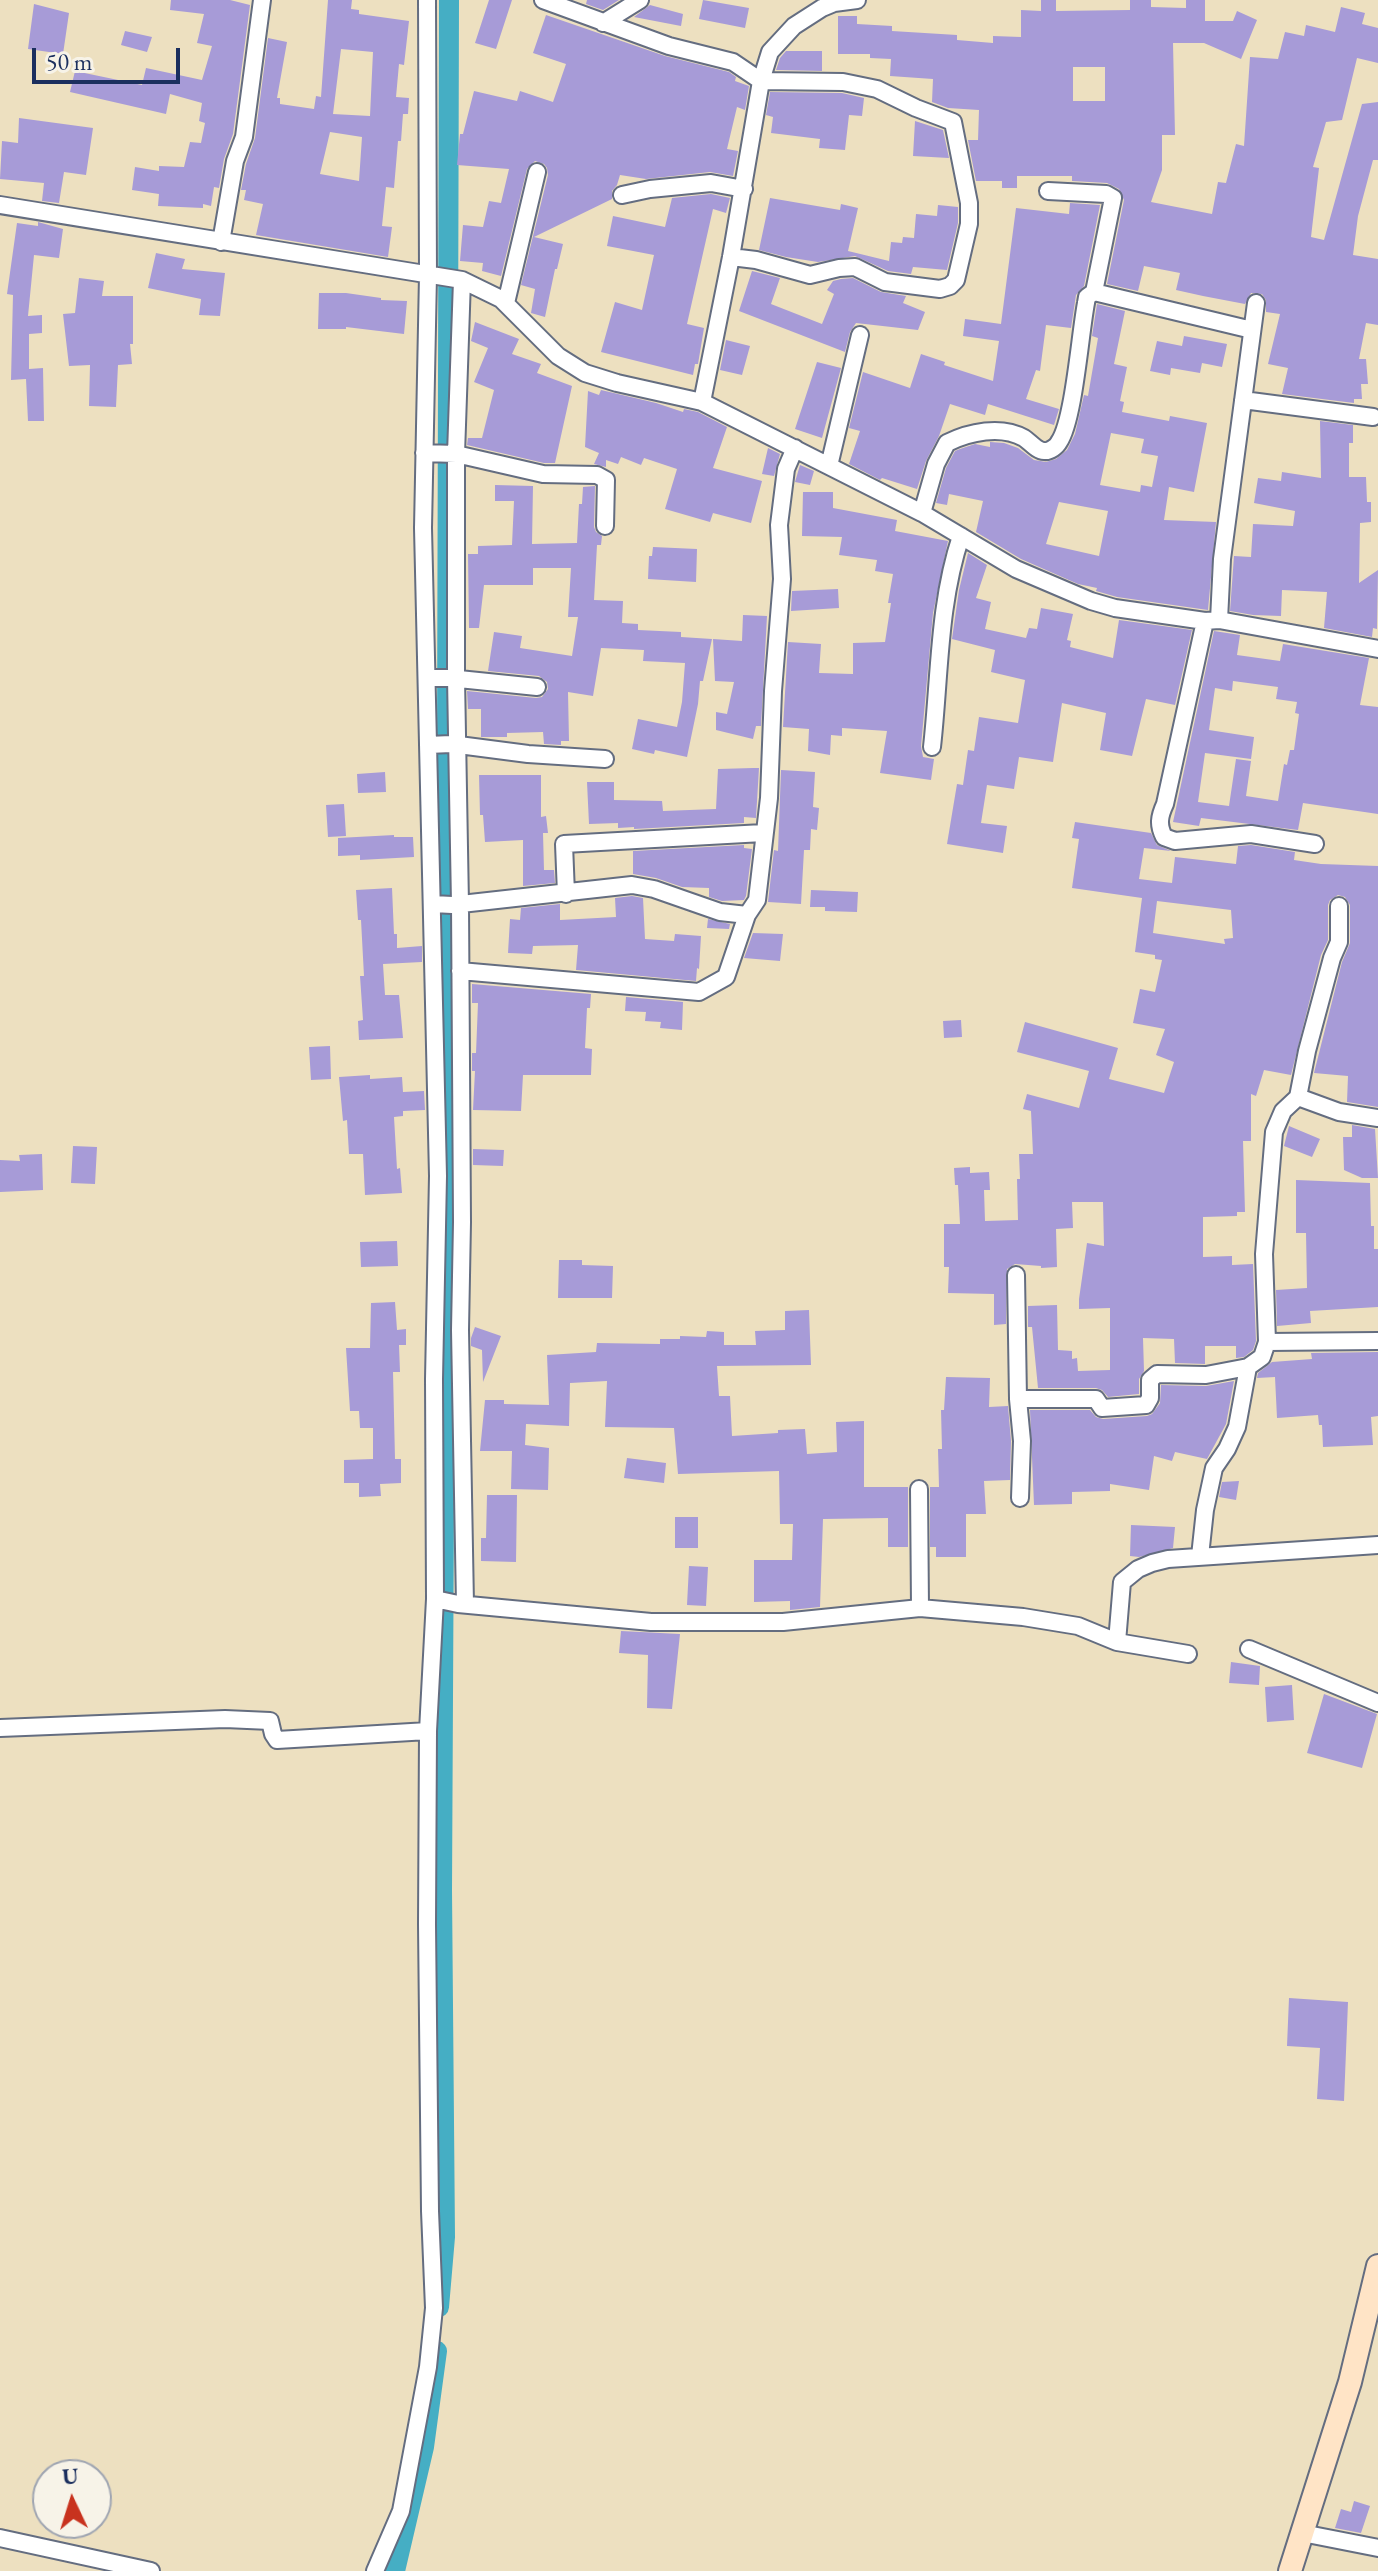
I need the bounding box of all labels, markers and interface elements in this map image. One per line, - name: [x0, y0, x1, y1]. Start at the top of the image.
- scale bar: [36, 32, 184, 82]
- text: 50 m: [46, 46, 93, 77]
- north arrow: [32, 2459, 112, 2539]
- text: U: [61, 2462, 80, 2492]

